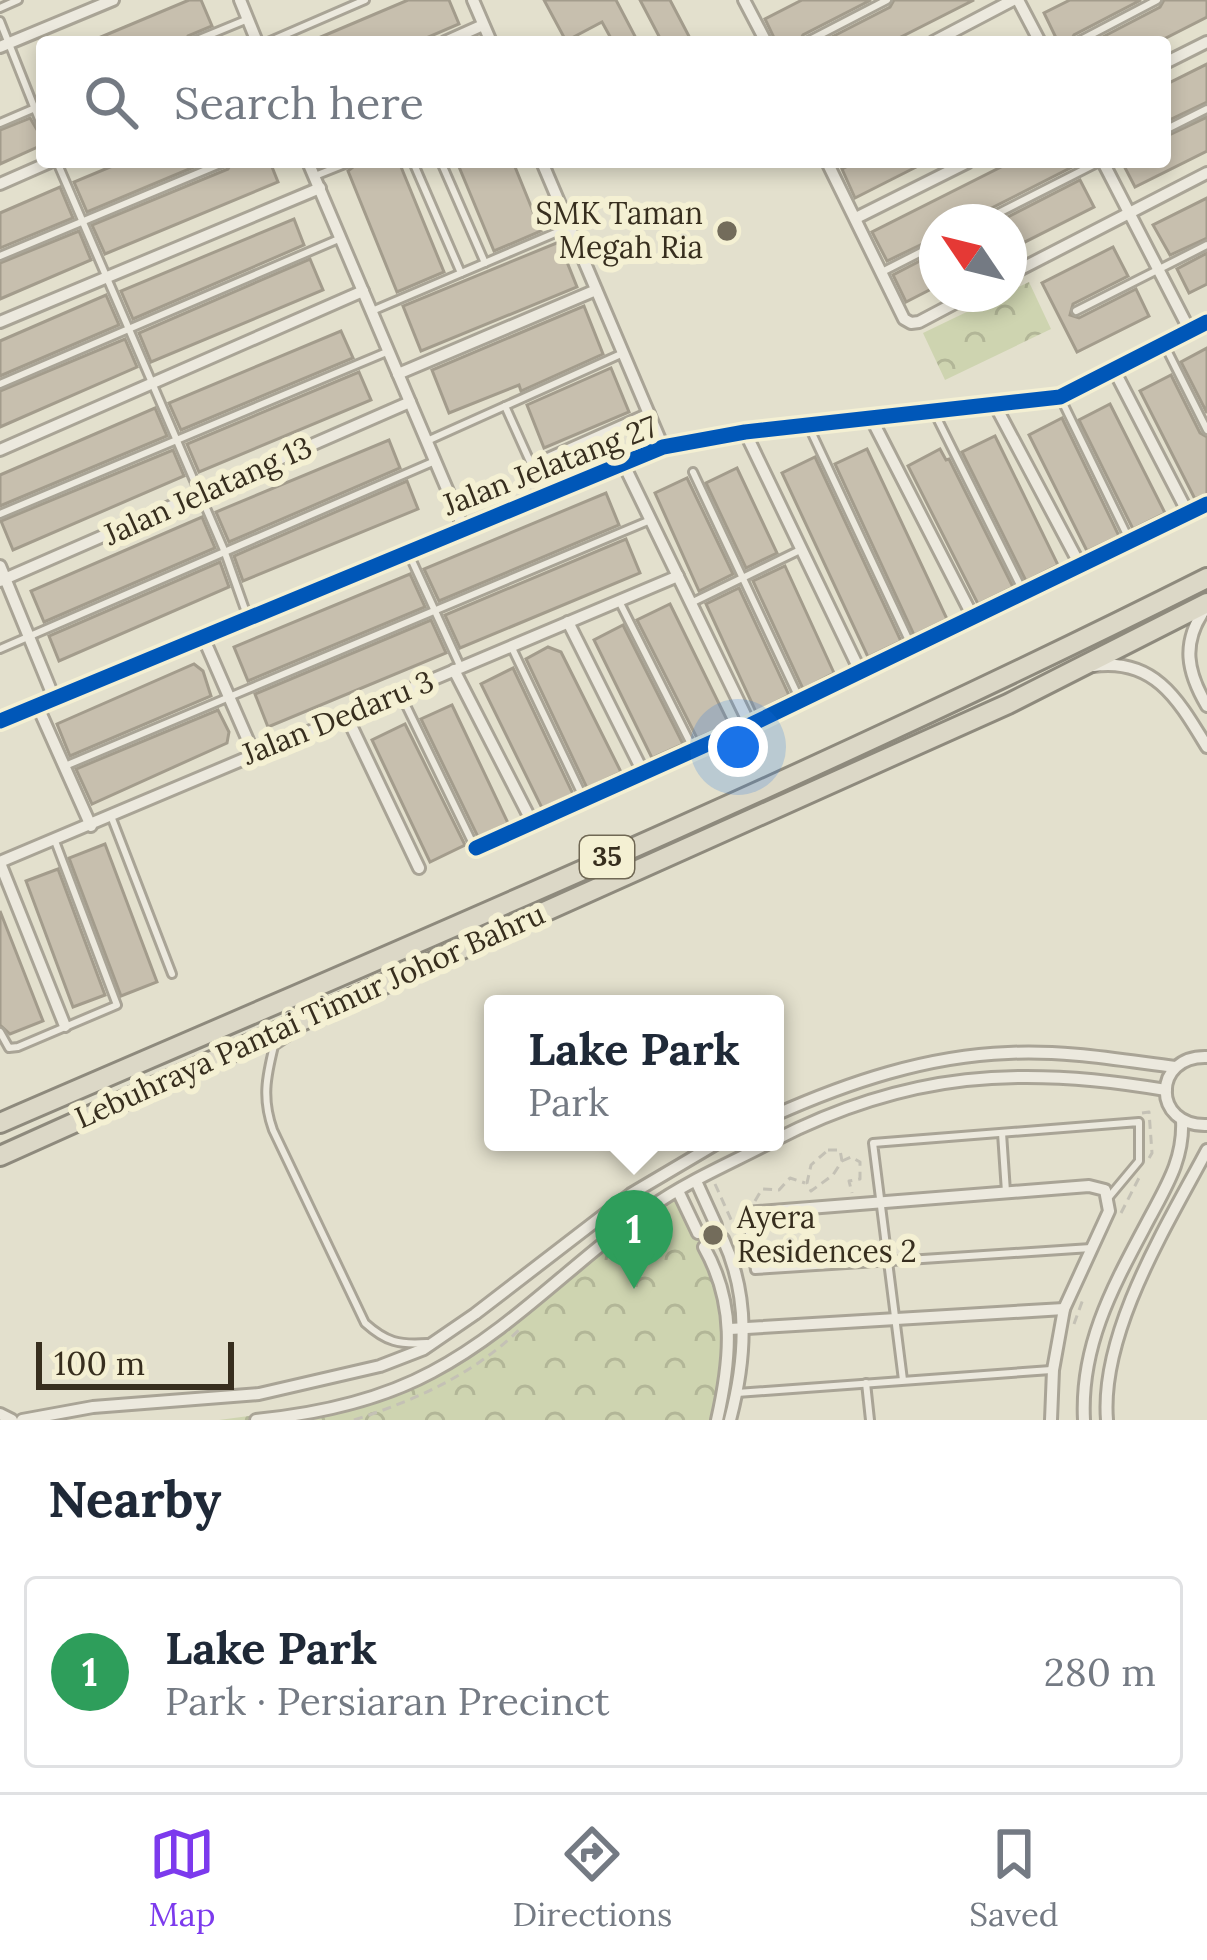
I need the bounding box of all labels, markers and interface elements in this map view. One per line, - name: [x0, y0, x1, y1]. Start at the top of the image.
- search box: [36, 36, 1171, 168]
- icon: search: [78, 69, 144, 135]
- text: Search here: [174, 74, 424, 131]
- place label: SMK Taman Megah Ria: [536, 194, 703, 267]
- north arrow: [919, 204, 1027, 312]
- marker: SMK Taman Megah Ria: [714, 218, 740, 244]
- street label: Jalan Jelatang 27: [436, 407, 663, 525]
- street label: Jalan Jelatang 13: [97, 427, 318, 554]
- street label: Jalan Dedaru 3: [235, 661, 439, 773]
- your location: [708, 717, 768, 777]
- road number: 35: [580, 836, 634, 878]
- street label: Lebuhraya Pantai Timur Johor Bahru: [69, 894, 551, 1137]
- popup: [484, 995, 784, 1151]
- text: Lake Park: [528, 1020, 740, 1077]
- text: Park: [528, 1077, 609, 1127]
- pin: 1: [595, 1190, 673, 1289]
- place label: Ayera Residences 2: [736, 1198, 917, 1270]
- marker: Ayera Residences 2: [700, 1222, 726, 1248]
- scale bar: [36, 1336, 234, 1389]
- text: 100 m: [54, 1342, 145, 1384]
- text: Nearby: [48, 1466, 221, 1531]
- text: Lake Park: [165, 1619, 377, 1676]
- text: 1: [82, 1647, 98, 1697]
- text: 280 m: [1044, 1647, 1156, 1697]
- text: Park · Persiaran Precinct: [165, 1676, 610, 1726]
- tab: Map: [148, 1821, 216, 1935]
- tab: Directions: [513, 1821, 672, 1935]
- tab: Saved: [969, 1821, 1058, 1935]

